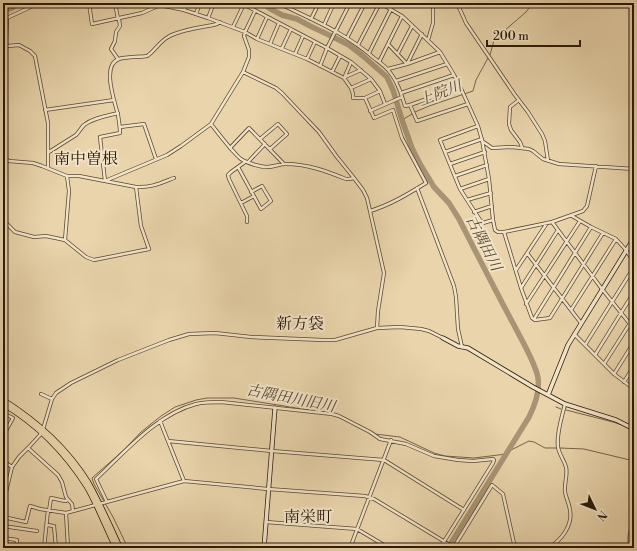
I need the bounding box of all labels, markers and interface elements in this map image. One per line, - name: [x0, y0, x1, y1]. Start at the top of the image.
- scale bar: [487, 22, 580, 48]
- text: 200 m: [493, 29, 529, 44]
- water label: 上院川: [416, 76, 466, 110]
- district label: 南中曽根: [54, 149, 118, 169]
- water label: 古隅田川: [461, 212, 507, 276]
- district label: 新方袋: [276, 314, 324, 334]
- water label: 古隅田川旧川: [245, 381, 339, 417]
- north arrow: [575, 489, 615, 529]
- district label: 南栄町: [284, 507, 332, 527]
- text: N: [593, 507, 610, 523]

